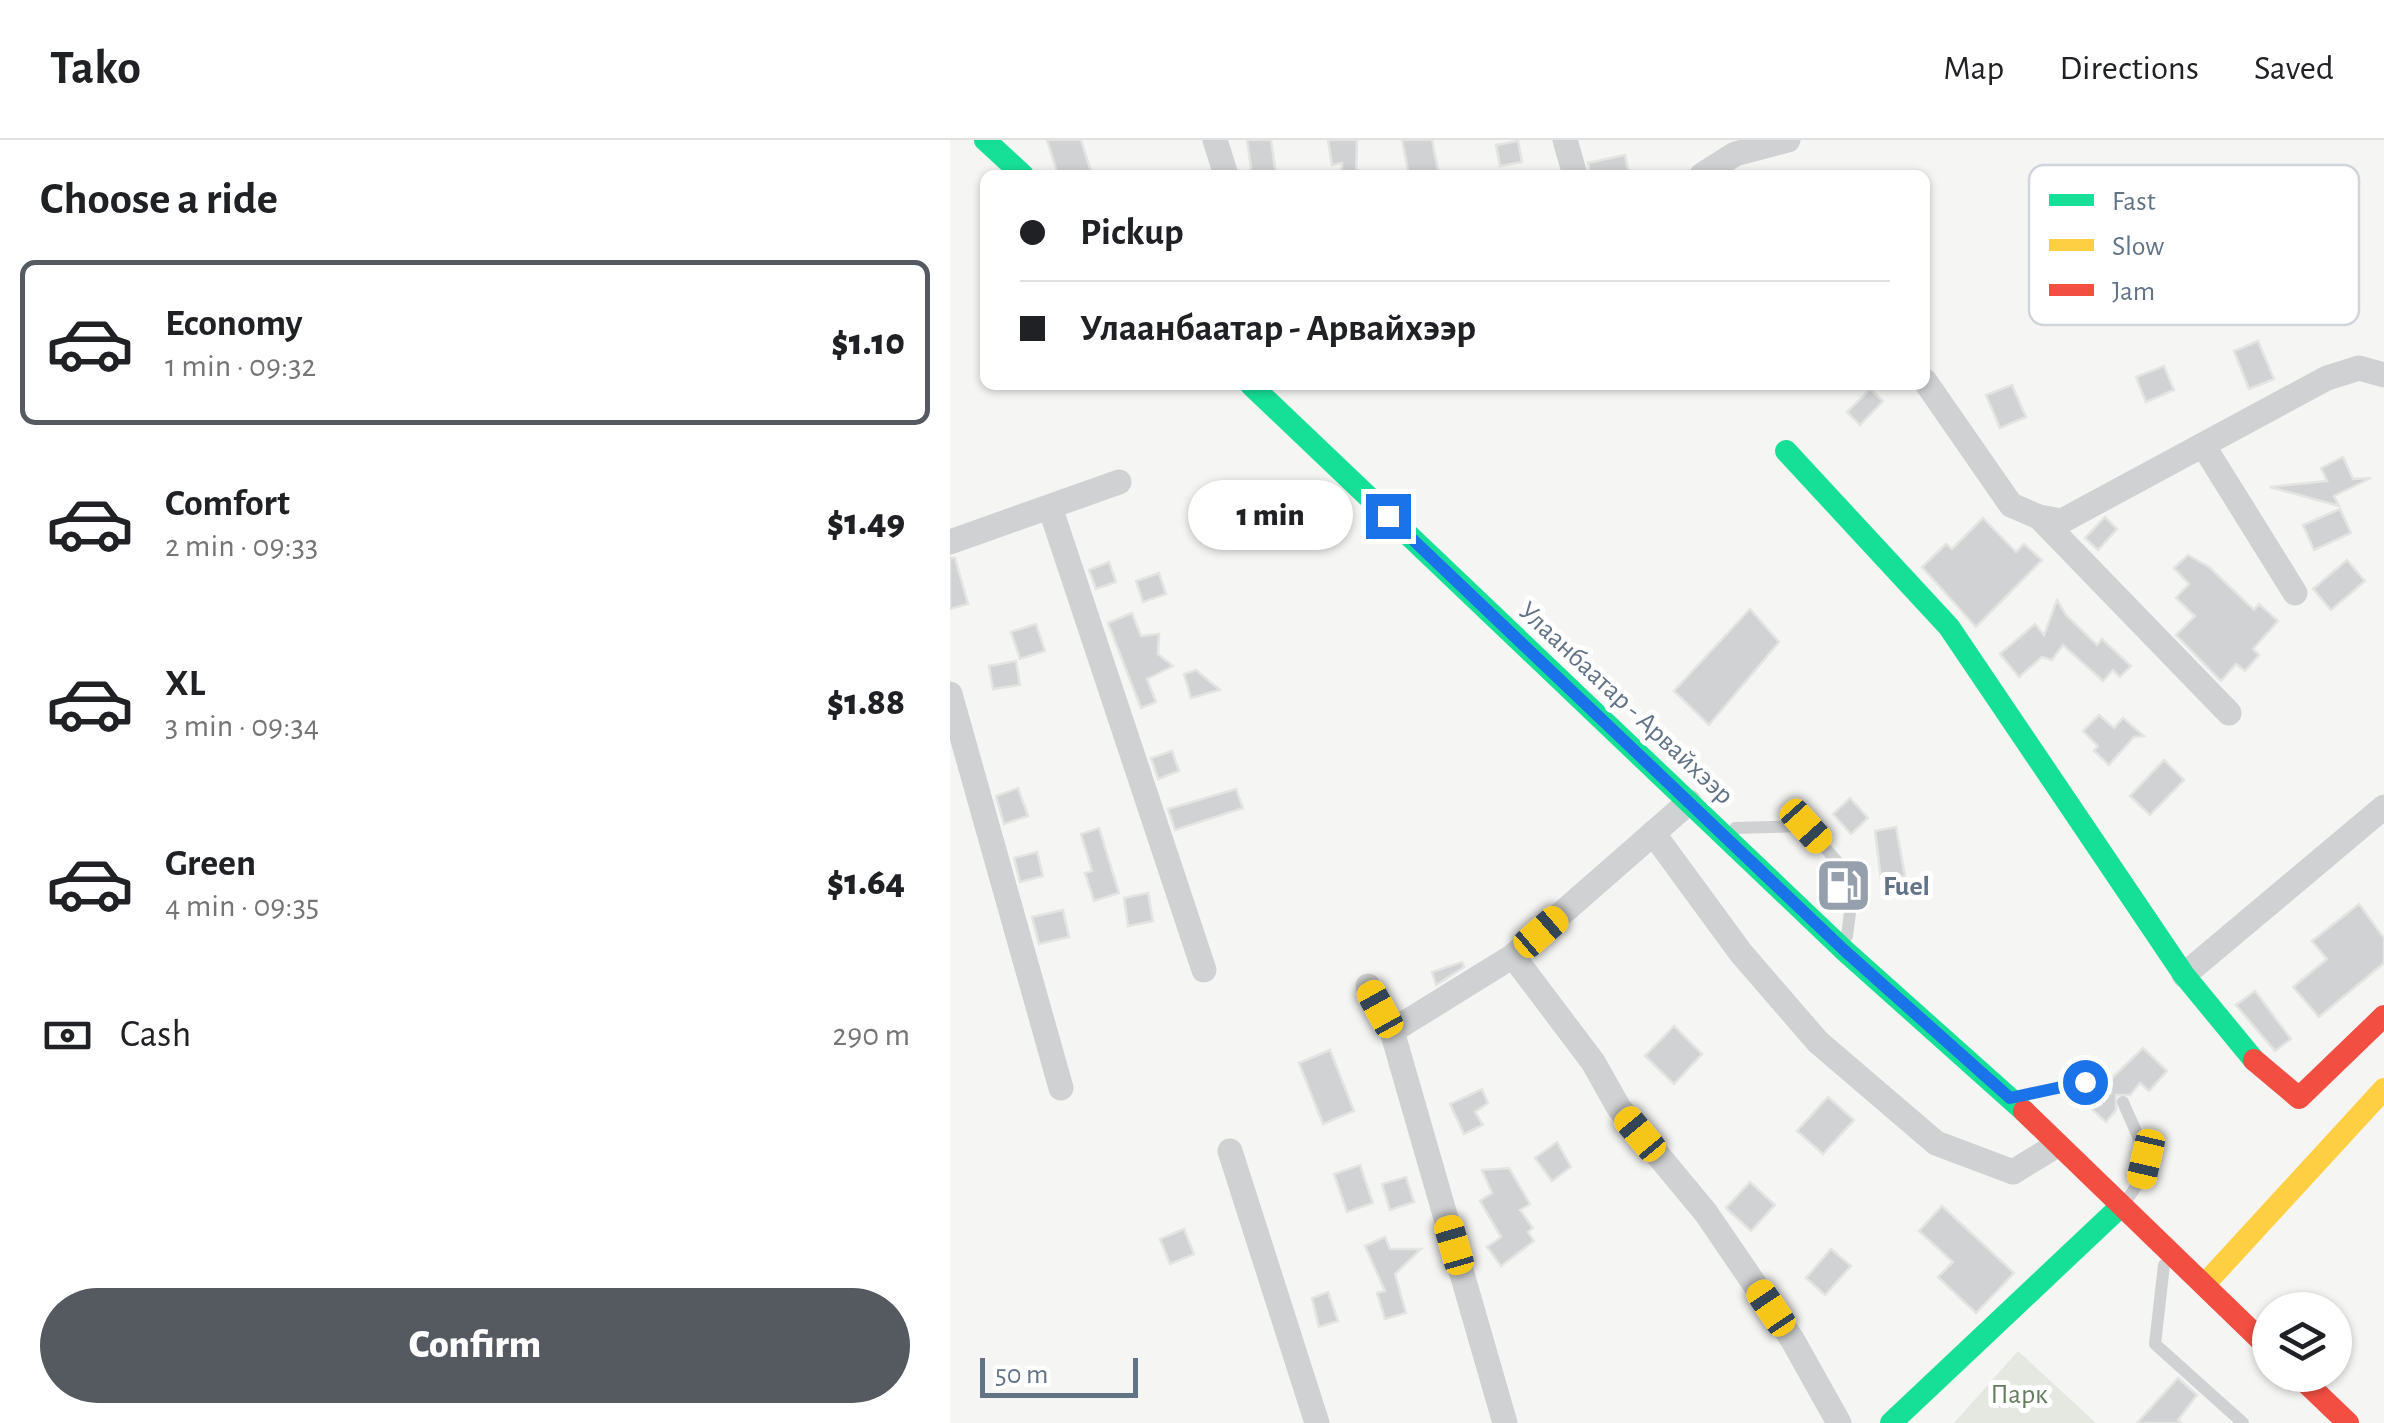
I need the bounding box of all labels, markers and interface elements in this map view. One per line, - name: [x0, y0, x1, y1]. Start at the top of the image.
- text: Tako: [50, 45, 141, 93]
- text: Map: [1943, 51, 2004, 86]
- text: Directions: [2059, 51, 2199, 86]
- text: Saved: [2254, 51, 2334, 86]
- legend: [2029, 165, 2359, 325]
- text: Choose a ride: [40, 177, 278, 222]
- text: Fast: [2112, 188, 2156, 216]
- text: Pickup: [1080, 214, 1184, 252]
- text: Slow: [2112, 233, 2164, 261]
- text: Jam: [2112, 278, 2155, 306]
- icon: car: [45, 298, 135, 388]
- text: Economy: [165, 305, 303, 343]
- text: Улаанбаатар - Арвайхээр: [1080, 310, 1476, 348]
- text: $1.10: [831, 324, 905, 362]
- text: 1 min · 09:32: [165, 350, 316, 382]
- icon: car: [45, 478, 135, 568]
- callout: 1 min: [1188, 481, 1353, 551]
- text: Comfort: [165, 485, 290, 523]
- route end: [1366, 494, 1411, 539]
- text: 1 min: [1236, 499, 1305, 531]
- text: $1.49: [827, 504, 905, 542]
- text: 2 min · 09:33: [165, 530, 318, 562]
- street label: Улаанбаатар - Арвайхээр: [1513, 597, 1738, 810]
- icon: car: [45, 658, 135, 748]
- text: XL: [165, 665, 205, 703]
- text: $1.88: [827, 684, 905, 722]
- text: 3 min · 09:34: [165, 710, 319, 742]
- car: [1775, 794, 1837, 858]
- icon: car: [45, 838, 135, 928]
- text: Green: [165, 845, 256, 883]
- fuel station icon: Fuel: [1814, 855, 1874, 915]
- text: $1.64: [827, 864, 905, 902]
- place label: Fuel: [1883, 873, 1930, 901]
- text: 4 min · 09:35: [165, 890, 319, 922]
- car: [1509, 901, 1573, 963]
- car: [1352, 975, 1408, 1043]
- icon: cash: [40, 1008, 95, 1063]
- text: Cash: [120, 1016, 191, 1054]
- text: 290 m: [833, 1019, 910, 1051]
- route start: [2063, 1060, 2108, 1105]
- car: [1609, 1101, 1671, 1167]
- car: [2125, 1126, 2167, 1192]
- car: [1431, 1212, 1477, 1278]
- car: [1742, 1275, 1800, 1341]
- button: Confirm: [40, 1288, 910, 1403]
- map controls: [2252, 1292, 2352, 1392]
- button: layers: [2252, 1292, 2352, 1392]
- scale bar: [980, 1353, 1138, 1398]
- text: 50 m: [995, 1361, 1049, 1389]
- park label: Парк: [1990, 1381, 2048, 1409]

